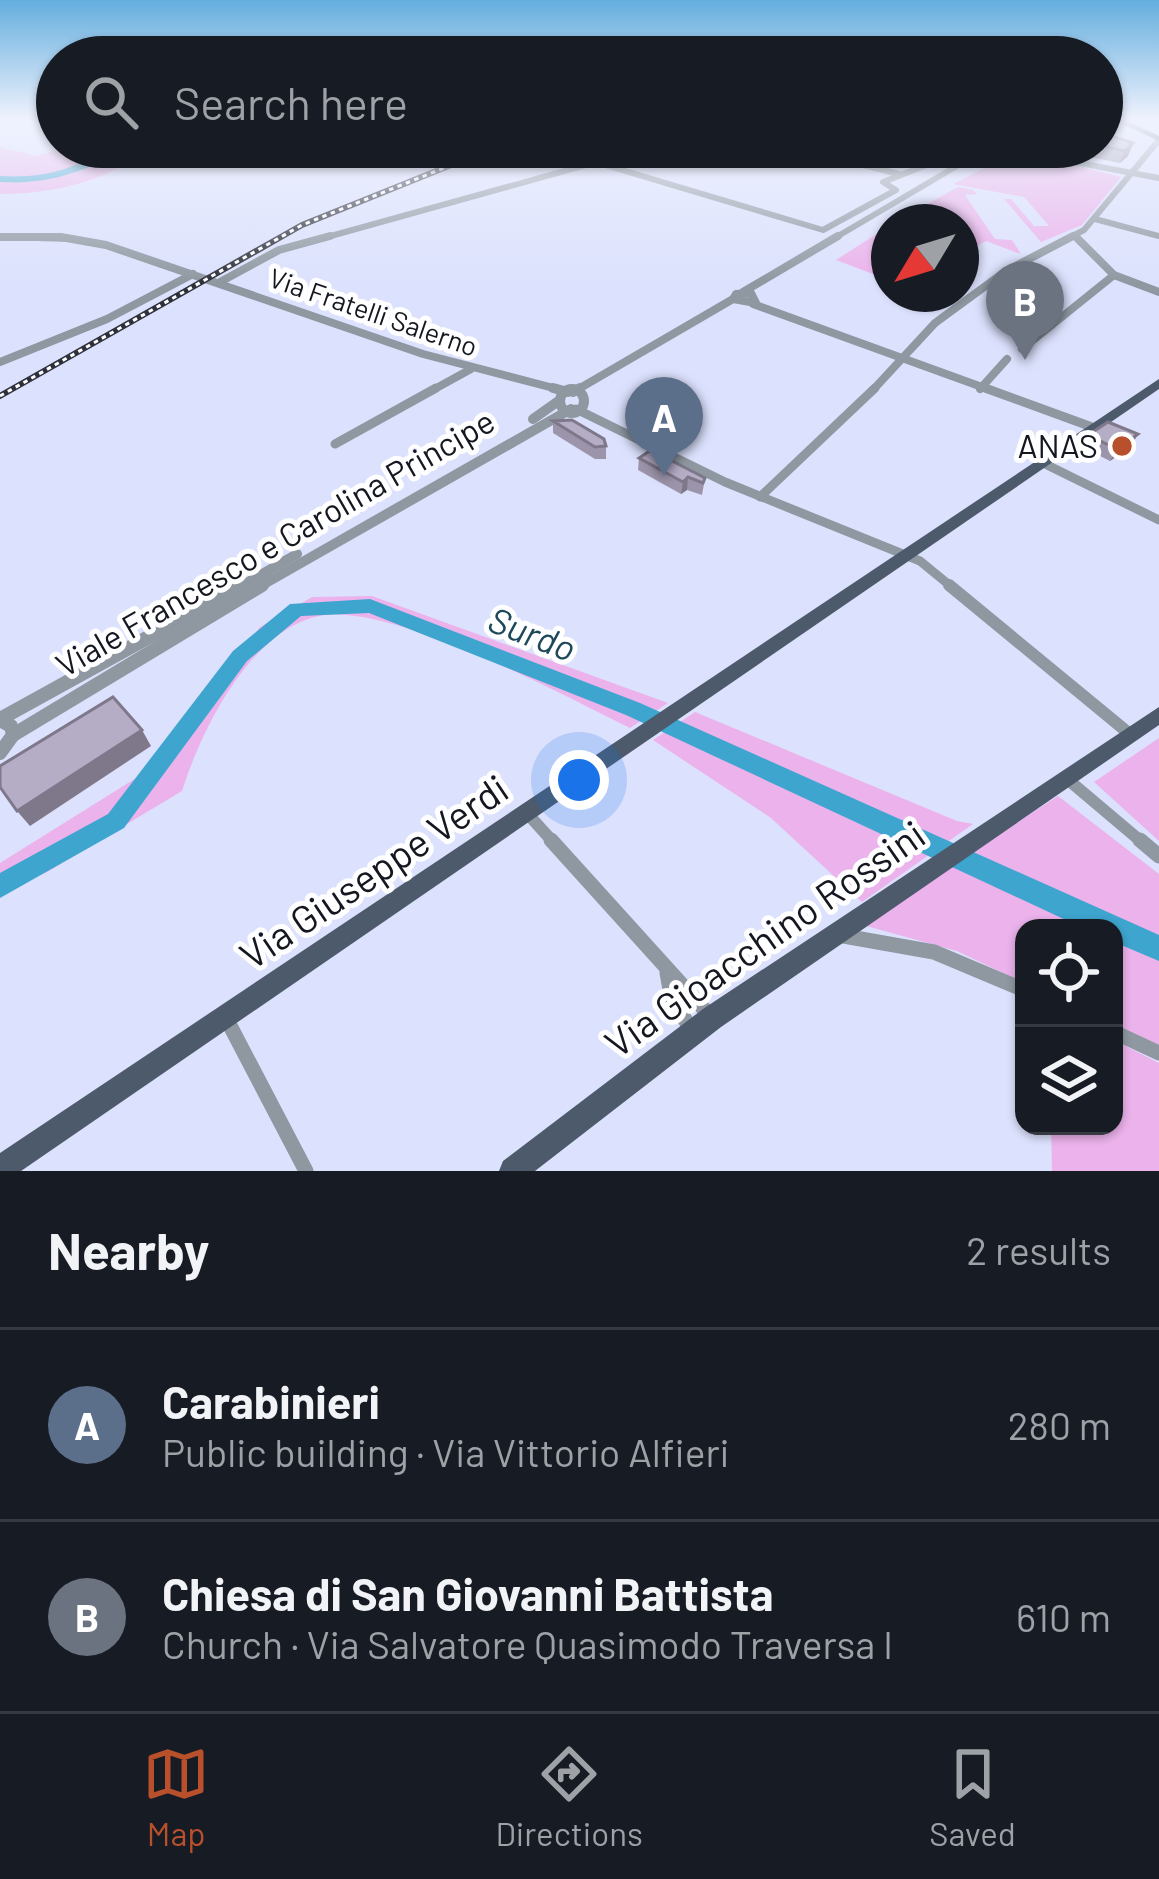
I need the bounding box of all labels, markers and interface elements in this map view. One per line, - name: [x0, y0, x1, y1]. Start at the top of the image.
- search box: [36, 36, 1123, 168]
- icon: search: [78, 69, 144, 135]
- text: Search here: [174, 75, 408, 129]
- north arrow: [871, 204, 979, 312]
- street label: Via Fratelli Salerno: [265, 260, 482, 362]
- pin: B: [986, 261, 1064, 360]
- pin: A: [625, 377, 703, 476]
- street label: Viale Francesco e Carolina Principe: [48, 400, 501, 684]
- place label: ANAS: [1018, 425, 1098, 465]
- marker: ANAS: [1109, 433, 1135, 459]
- water label: Surdo: [483, 596, 582, 669]
- your location: [549, 750, 609, 810]
- street label: Via Giuseppe Verdi: [230, 764, 516, 978]
- street label: Via Gioacchino Rossini: [595, 810, 933, 1066]
- map controls: [1015, 919, 1123, 1135]
- button: locate: [1015, 919, 1123, 1027]
- button: layers: [1015, 1027, 1123, 1135]
- text: Nearby: [48, 1219, 209, 1280]
- text: 2 results: [966, 1226, 1111, 1273]
- text: Carabinieri: [162, 1374, 380, 1428]
- text: A: [74, 1401, 100, 1448]
- text: 280 m: [1008, 1401, 1111, 1448]
- text: Public building · Via Vittorio Alfieri: [162, 1428, 730, 1475]
- text: Chiesa di San Giovanni Battista: [162, 1566, 773, 1620]
- text: B: [75, 1593, 99, 1640]
- text: 610 m: [1016, 1593, 1111, 1640]
- text: Church · Via Salvatore Quasimodo Traversa I: [162, 1620, 893, 1667]
- tab: Map: [143, 1741, 209, 1853]
- tab: Directions: [495, 1741, 643, 1853]
- tab: Saved: [929, 1741, 1016, 1853]

